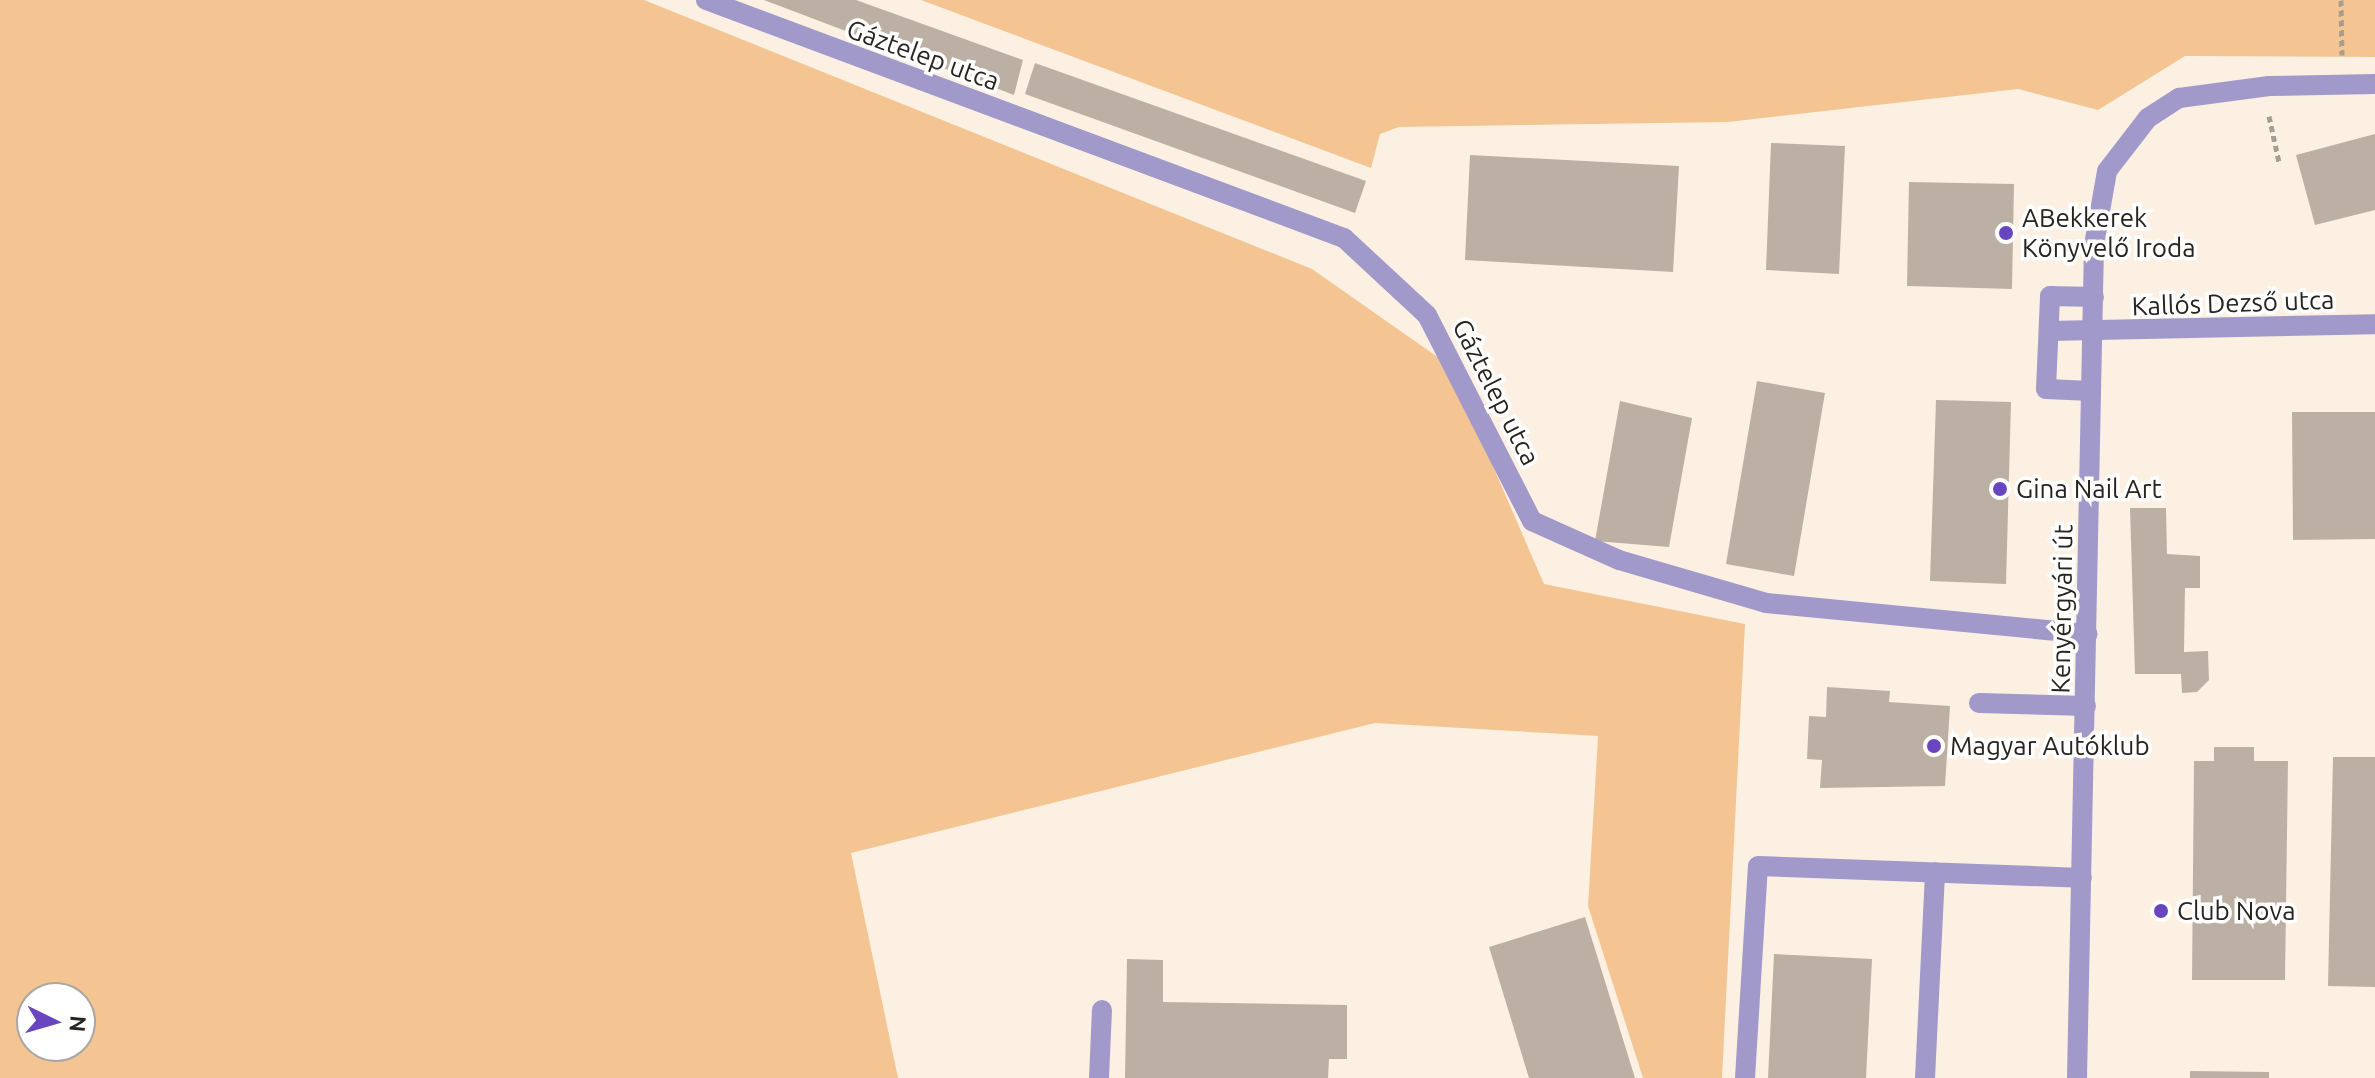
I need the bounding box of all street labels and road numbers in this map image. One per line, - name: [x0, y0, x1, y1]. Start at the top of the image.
- street label: Gáztelep utca: [843, 13, 1003, 97]
- street label: Kallós Dezső utca: [2131, 284, 2335, 322]
- street label: Gáztelep utca: [1446, 314, 1546, 470]
- street label: Kenyérgyári út: [2045, 524, 2079, 694]

